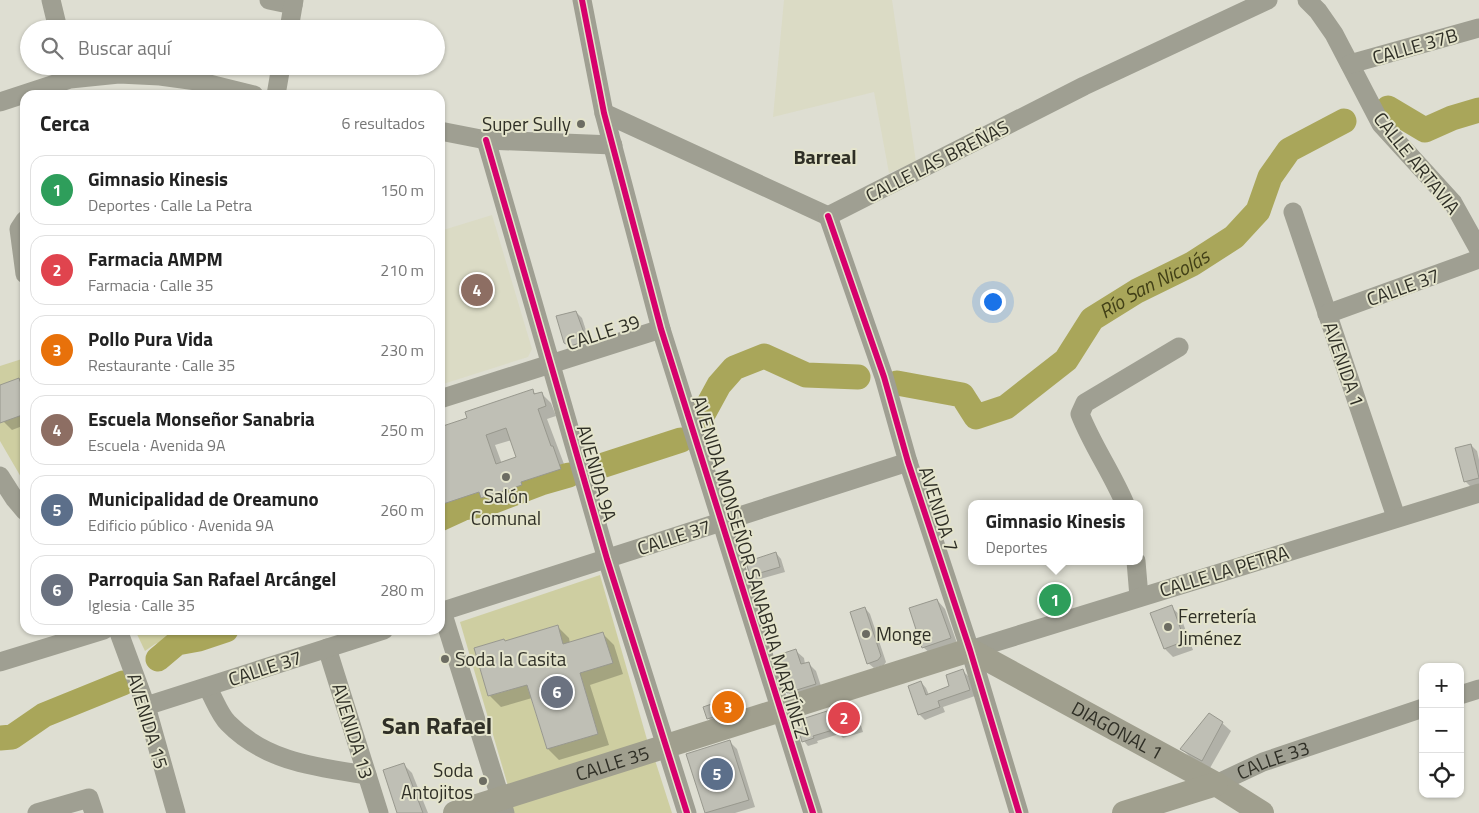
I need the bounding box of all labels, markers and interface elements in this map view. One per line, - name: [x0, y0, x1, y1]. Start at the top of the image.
- search box: [20, 20, 445, 75]
- street label: CALLE 37B: [1369, 20, 1461, 72]
- text: Buscar aquí: [78, 33, 171, 62]
- icon: search: [38, 34, 66, 62]
- street label: CALLE ARTAVIA: [1367, 105, 1468, 220]
- text: Cerca: [40, 107, 90, 139]
- place label: Super Sully: [482, 109, 571, 138]
- text: 6 resultados: [341, 111, 425, 135]
- street label: CALLE LAS BREÑAS: [860, 112, 1014, 209]
- marker: Super Sully: [575, 118, 587, 130]
- district label: Barreal: [793, 141, 857, 172]
- text: Gimnasio Kinesis: [88, 164, 228, 193]
- text: 1: [53, 178, 61, 202]
- text: 150 m: [380, 178, 424, 202]
- text: Deportes · Calle La Petra: [88, 193, 252, 217]
- water label: Río San Nicolás: [1093, 240, 1216, 326]
- text: Farmacia AMPM: [88, 244, 223, 273]
- text: 2: [53, 258, 61, 282]
- text: 210 m: [380, 258, 424, 282]
- street label: CALLE 37: [1362, 260, 1443, 313]
- pin: 4: [461, 271, 493, 309]
- text: Farmacia · Calle 35: [88, 273, 213, 297]
- your location: [980, 289, 1006, 315]
- street label: CALLE 39: [562, 306, 643, 357]
- street label: AVENIDA 1: [1316, 318, 1373, 410]
- text: Pollo Pura Vida: [88, 324, 213, 353]
- text: 3: [53, 338, 61, 362]
- text: 230 m: [380, 338, 424, 362]
- text: Restaurante · Calle 35: [88, 353, 235, 377]
- street label: AVENIDA MONSEÑOR SANABRIA MARTÍNEZ: [685, 392, 818, 742]
- text: Escuela Monseñor Sanabria: [88, 404, 315, 433]
- text: 4: [53, 418, 61, 442]
- text: 250 m: [380, 418, 424, 442]
- street label: AVENIDA 9A: [570, 421, 625, 525]
- text: Escuela · Avenida 9A: [88, 433, 226, 457]
- street label: AVENIDA 7: [912, 463, 967, 555]
- marker: Salón Comunal: [500, 471, 512, 483]
- place label: Salón Comunal: [471, 481, 541, 532]
- text: Municipalidad de Oreamuno: [88, 484, 319, 513]
- text: 5: [53, 498, 61, 522]
- text: 260 m: [380, 498, 424, 522]
- popup: [968, 500, 1143, 565]
- text: Gimnasio Kinesis: [985, 506, 1126, 535]
- street label: CALLE 37: [633, 511, 714, 562]
- text: Edificio público · Avenida 9A: [88, 513, 274, 537]
- text: Deportes: [985, 535, 1047, 559]
- street label: CALLE LA PETRA: [1156, 537, 1292, 604]
- text: Parroquia San Rafael Arcángel: [88, 564, 336, 593]
- text: 6: [53, 578, 61, 602]
- text: 280 m: [380, 578, 424, 602]
- pin: 1: [1039, 581, 1071, 619]
- text: Iglesia · Calle 35: [88, 593, 195, 617]
- place label: Ferretería Jiménez: [1178, 601, 1257, 652]
- place label: Monge: [876, 619, 931, 648]
- marker: Ferretería Jiménez: [1162, 621, 1174, 633]
- marker: Monge: [860, 628, 872, 640]
- street label: CALLE 37: [224, 642, 305, 693]
- place label: Soda la Casita: [455, 644, 567, 673]
- marker: Soda la Casita: [439, 653, 451, 665]
- map controls: [1419, 663, 1464, 798]
- button: +: [1419, 663, 1464, 708]
- street label: AVENIDA 15: [120, 669, 177, 772]
- pin: 6: [541, 673, 573, 711]
- street label: AVENIDA 13: [325, 679, 382, 782]
- pin: 3: [712, 688, 744, 726]
- street label: DIAGONAL 1: [1067, 693, 1169, 767]
- pin: 2: [828, 699, 860, 737]
- district label: San Rafael: [382, 707, 492, 743]
- button: −: [1419, 708, 1464, 753]
- street label: CALLE 33: [1231, 732, 1313, 786]
- street label: CALLE 35: [572, 737, 653, 788]
- button: locate: [1419, 753, 1464, 798]
- place label: Soda Antojitos: [401, 755, 473, 806]
- pin: 5: [701, 755, 733, 793]
- marker: Soda Antojitos: [477, 775, 489, 787]

